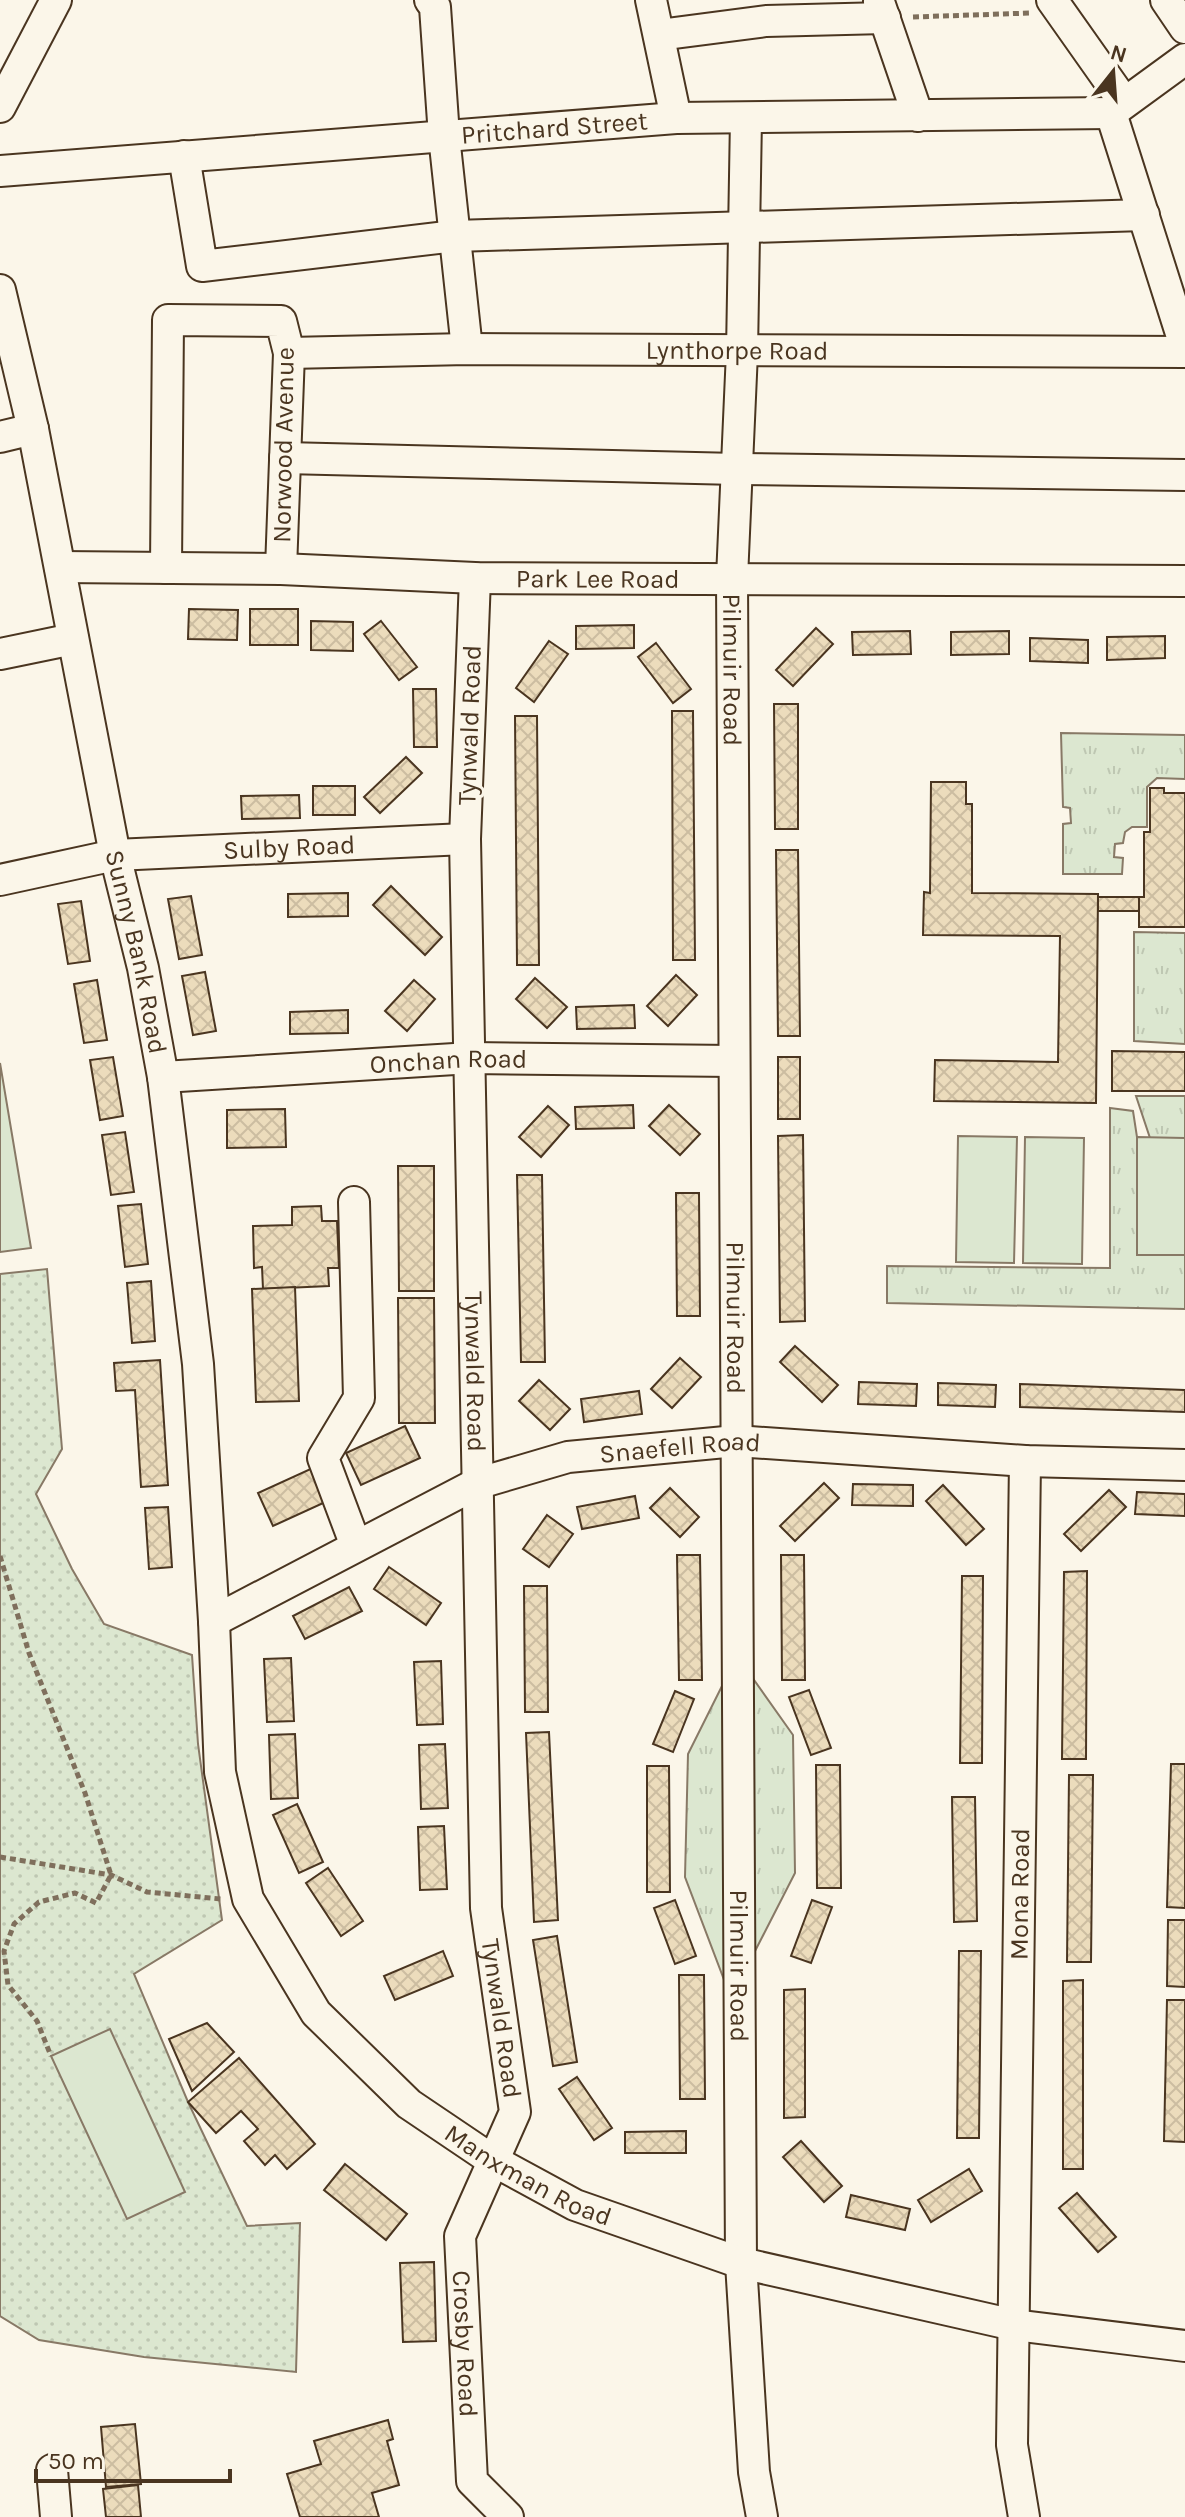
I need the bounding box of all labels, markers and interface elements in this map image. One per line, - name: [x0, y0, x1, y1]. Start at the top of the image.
- north arrow: [1073, 32, 1153, 112]
- text: N: [1107, 39, 1130, 69]
- street label: Pritchard Street: [460, 105, 649, 151]
- street label: Lynthorpe Road: [645, 335, 829, 367]
- street label: Norwood Avenue: [266, 347, 301, 543]
- street label: Park Lee Road: [516, 563, 680, 595]
- street label: Pilmuir Road: [716, 593, 748, 746]
- street label: Tynwald Road: [451, 644, 488, 806]
- street label: Sulby Road: [222, 829, 356, 866]
- street label: Sunny Bank Road: [98, 847, 173, 1056]
- street label: Onchan Road: [369, 1043, 527, 1080]
- street label: Pilmuir Road: [720, 1241, 751, 1394]
- street label: Tynwald Road: [458, 1291, 492, 1452]
- street label: Snaefell Road: [598, 1426, 762, 1470]
- street label: Mona Road: [1003, 1828, 1036, 1960]
- street label: Pilmuir Road: [723, 1889, 755, 2042]
- street label: Tynwald Road: [475, 1937, 528, 2100]
- street label: Manxman Road: [439, 2118, 616, 2233]
- street label: Crosby Road: [446, 2270, 484, 2418]
- scale bar: [36, 2433, 230, 2483]
- text: 50 m: [48, 2447, 104, 2475]

